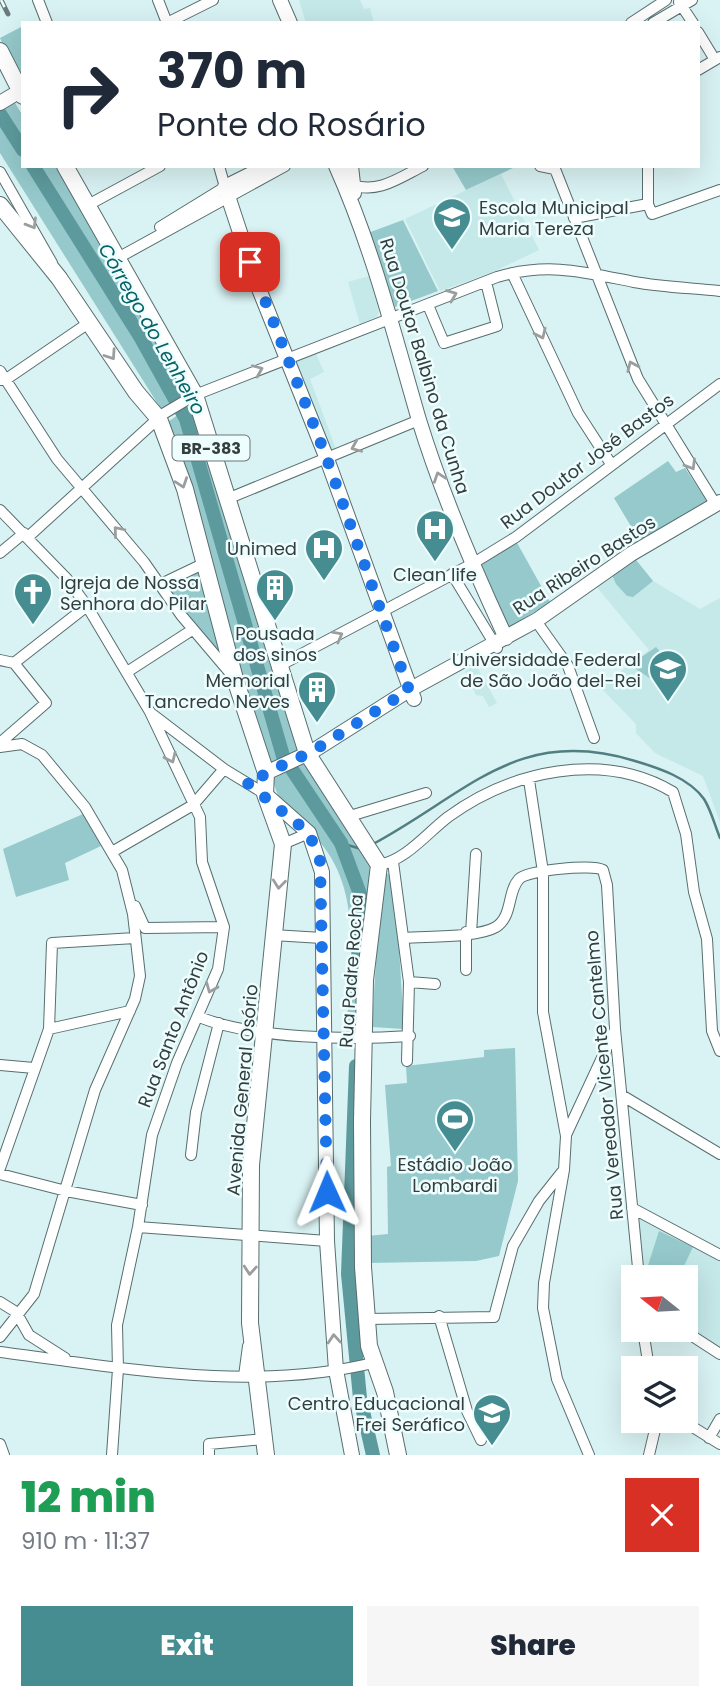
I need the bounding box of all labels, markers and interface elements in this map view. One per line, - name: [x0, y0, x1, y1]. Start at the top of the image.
- text: 370 m: [157, 37, 307, 105]
- icon: right: [42, 49, 133, 140]
- text: Ponte do Rosário: [157, 102, 426, 147]
- place label: Escola Municipal Maria Tereza: [479, 195, 629, 241]
- school or university icon: Escola Municipal Maria Tereza: [431, 196, 473, 251]
- one-way arrow: [23, 216, 36, 229]
- pin: [220, 232, 280, 292]
- street label: Rua Doutor Balbino da Cunha: [374, 235, 476, 497]
- water label: Córrego do Lenheiro: [92, 238, 212, 420]
- icon: arrive: [231, 243, 269, 281]
- one-way arrow: [445, 290, 457, 304]
- one-way arrow: [533, 327, 547, 340]
- one-way arrow: [103, 347, 116, 360]
- one-way arrow: [626, 361, 640, 373]
- one-way arrow: [251, 364, 263, 378]
- street label: Rua Doutor José Bastos: [495, 387, 679, 535]
- road number: BR-383: [172, 436, 249, 461]
- one-way arrow: [351, 438, 363, 452]
- one-way arrow: [682, 457, 695, 470]
- one-way arrow: [433, 472, 447, 484]
- one-way arrow: [174, 476, 188, 488]
- hospital icon: Clean life: [414, 508, 456, 563]
- street label: Rua Ribeiro Bastos: [508, 509, 660, 621]
- one-way arrow: [114, 527, 126, 540]
- hospital icon: Unimed: [303, 527, 345, 582]
- place label: Unimed: [227, 536, 297, 561]
- place label: Clean life: [393, 562, 477, 587]
- building icon: Pousada dos sinos: [254, 567, 296, 622]
- place label: Igreja de Nossa Senhora do Pilar: [60, 570, 207, 616]
- church icon: Igreja de Nossa Senhora do Pilar: [12, 571, 54, 626]
- place label: Pousada dos sinos: [233, 621, 317, 667]
- one-way arrow: [331, 630, 343, 644]
- place label: Universidade Federal de São João del-Rei: [452, 647, 641, 693]
- school or university icon: Universidade Federal de São João del-Rei: [647, 648, 689, 703]
- place label: Memorial Tancredo Neves: [145, 668, 290, 714]
- building icon: Memorial Tancredo Neves: [296, 669, 338, 724]
- one-way arrow: [163, 751, 177, 764]
- one-way arrow: [272, 878, 287, 889]
- street label: Rua Padre Rocha: [333, 893, 369, 1049]
- street label: Rua Vereador Vicente Cantelmo: [579, 929, 629, 1221]
- street label: Rua Santo Antônio: [132, 947, 214, 1111]
- one-way arrow: [205, 980, 219, 993]
- street label: Avenida General Osório: [220, 983, 264, 1197]
- sports icon: Estádio João Lombardi: [434, 1098, 476, 1153]
- place label: Estádio João Lombardi: [397, 1152, 513, 1198]
- position arrow: [290, 1155, 364, 1229]
- one-way arrow: [242, 1265, 257, 1276]
- north arrow: [621, 1265, 698, 1342]
- map controls: [621, 1265, 698, 1433]
- one-way arrow: [326, 1334, 341, 1345]
- button: layers: [621, 1356, 698, 1433]
- place label: Centro Educacional Frei Seráfico: [288, 1391, 465, 1437]
- school or university icon: Centro Educacional Frei Seráfico: [471, 1392, 513, 1447]
- text: 12 min: [21, 1468, 156, 1527]
- button: close: [625, 1478, 699, 1552]
- text: 910 m · 11:37: [21, 1525, 150, 1557]
- button: Exit: [21, 1606, 353, 1686]
- button: Share: [367, 1606, 699, 1686]

